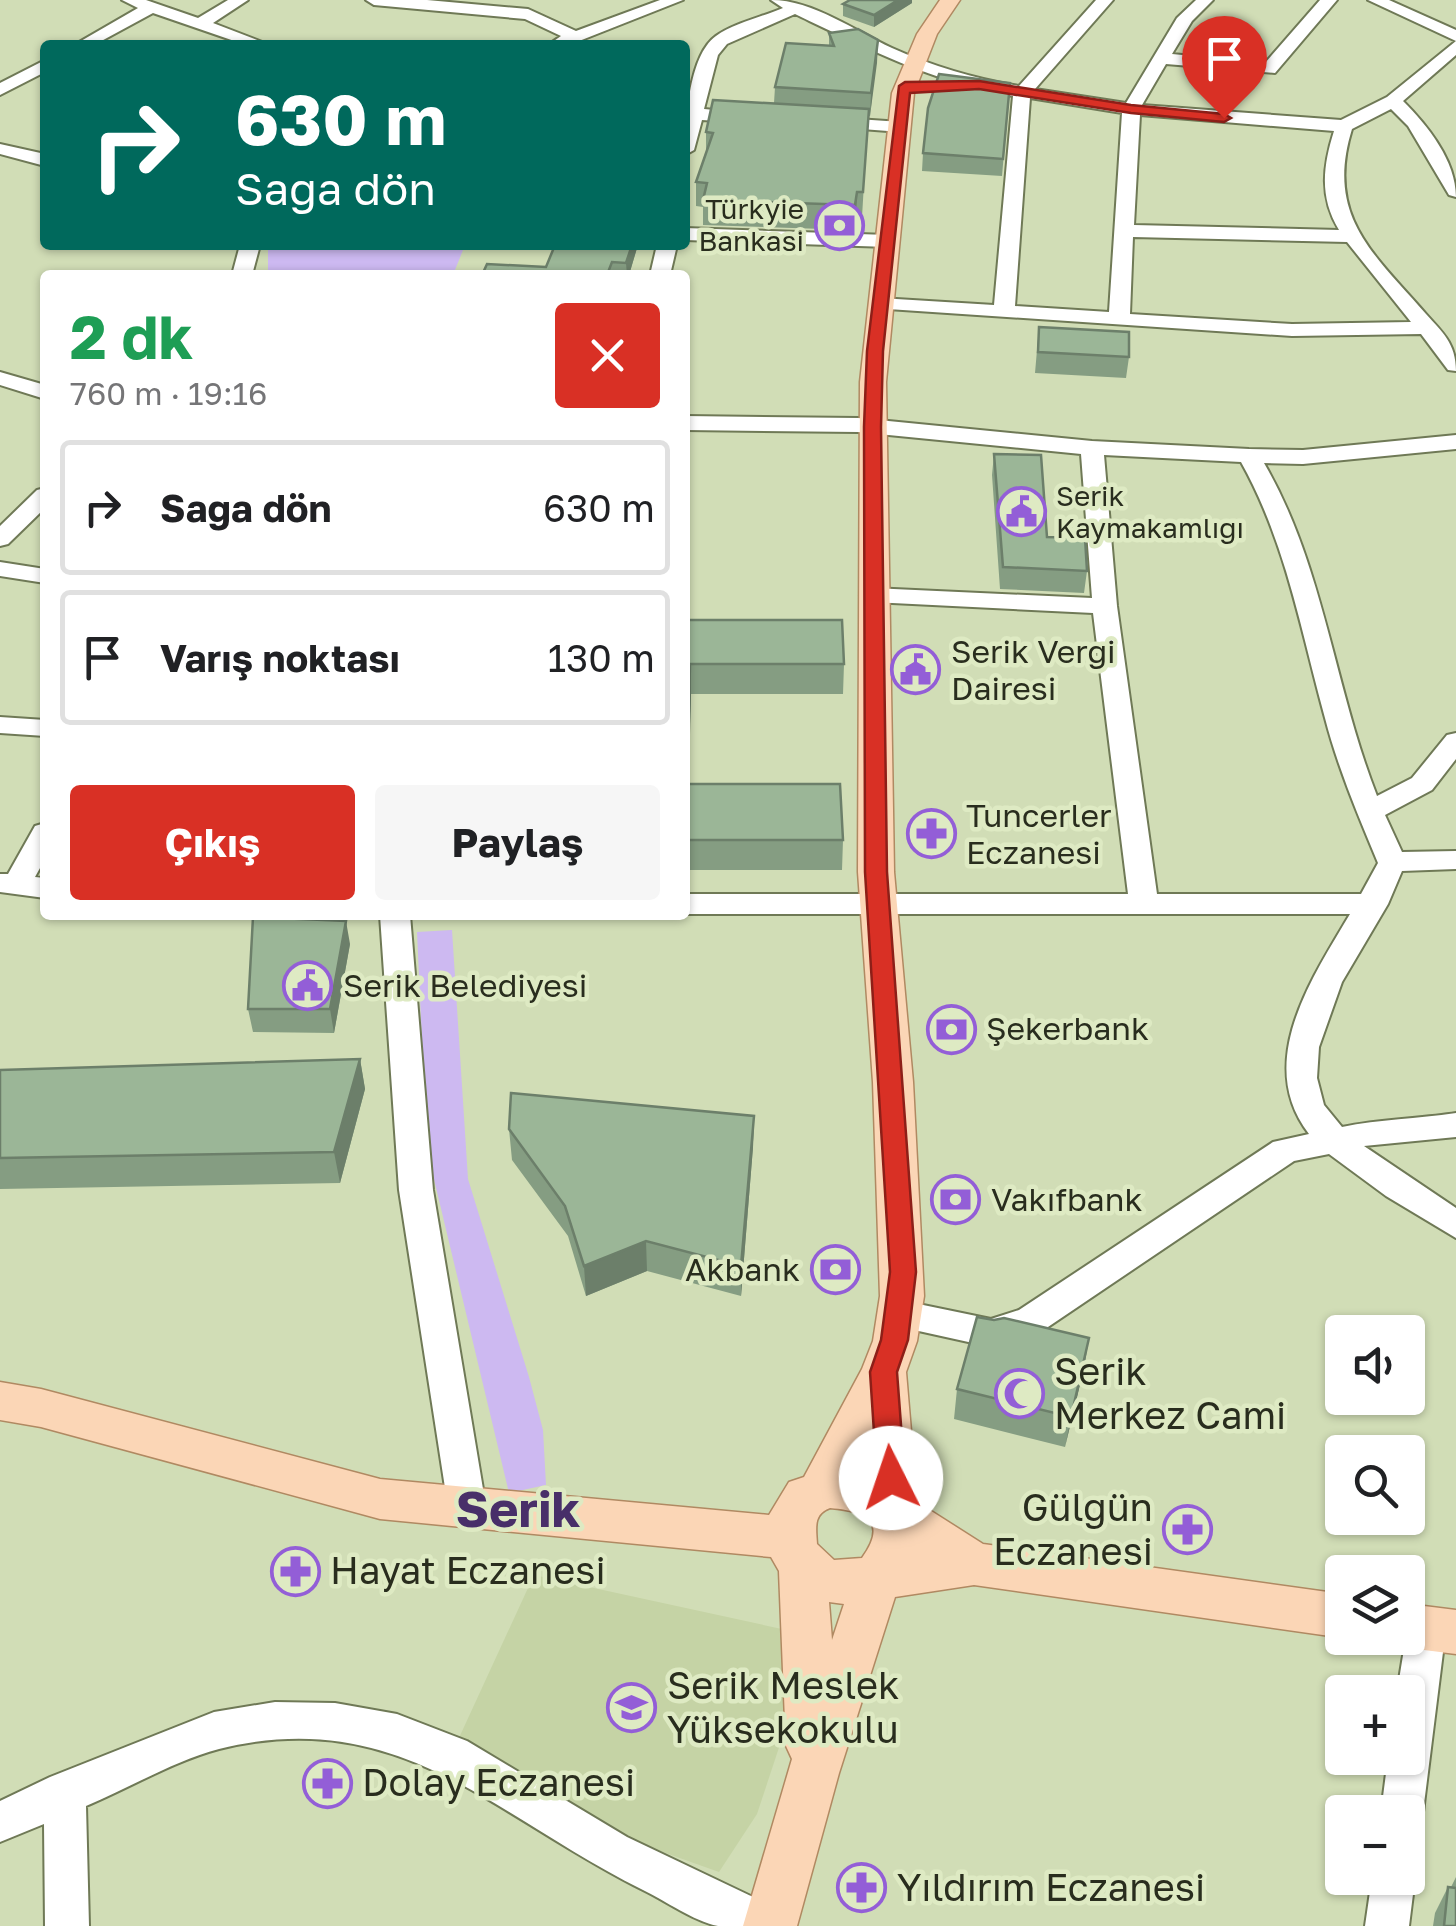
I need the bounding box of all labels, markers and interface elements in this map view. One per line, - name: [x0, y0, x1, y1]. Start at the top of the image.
- pin: [1182, 16, 1267, 119]
- icon: arrive: [1197, 31, 1252, 86]
- text: 630 m: [235, 76, 446, 160]
- icon: right: [70, 80, 200, 210]
- text: Sağa dön: [235, 161, 436, 215]
- place label: Türkyie Bankasi: [698, 192, 804, 257]
- bank icon: Türkyie Bankasi: [813, 199, 865, 251]
- text: 2 dk: [70, 300, 193, 372]
- button: close: [555, 303, 660, 408]
- text: 760 m · 19:16: [70, 374, 267, 412]
- place label: Serik Kaymakamlığı: [1056, 479, 1244, 544]
- icon: right: [75, 480, 130, 535]
- text: Sağa dön: [160, 485, 332, 530]
- text: 630 m: [543, 485, 655, 530]
- public building icon: Serik Kaymakamlığı: [995, 486, 1047, 538]
- icon: arrive: [75, 630, 130, 685]
- place label: Serik Vergi Dairesi: [951, 632, 1116, 707]
- text: Varış noktası: [160, 635, 400, 680]
- text: 130 m: [548, 635, 655, 680]
- public building icon: Serik Vergi Dairesi: [890, 644, 942, 696]
- button: Çıkış: [70, 785, 355, 900]
- button: Paylaş: [375, 785, 660, 900]
- place label: Tuncerler Eczanesi: [966, 796, 1111, 871]
- pharmacy icon: Tuncerler Eczanesi: [905, 808, 957, 860]
- public building icon: Serik Belediyesi: [282, 960, 334, 1012]
- place label: Serik Belediyesi: [343, 966, 587, 1004]
- bank icon: Şekerbank: [925, 1003, 977, 1055]
- place label: Şekerbank: [986, 1009, 1149, 1047]
- bank icon: Vakıfbank: [930, 1174, 982, 1226]
- place label: Vakıfbank: [991, 1180, 1142, 1218]
- bank icon: Akbank: [809, 1244, 861, 1296]
- place label: Akbank: [685, 1250, 800, 1288]
- map controls: [1325, 1315, 1425, 1895]
- button: sound: [1325, 1315, 1425, 1415]
- place label: Serik Merkez Cami: [1054, 1348, 1286, 1437]
- mosque icon: Serik Merkez Cami: [993, 1368, 1045, 1420]
- position arrow: [839, 1426, 943, 1530]
- button: search: [1325, 1435, 1425, 1535]
- district label: Serik: [455, 1478, 581, 1538]
- place label: Gülgün Eczanesi: [993, 1484, 1153, 1573]
- pharmacy icon: Gülgün Eczanesi: [1162, 1504, 1214, 1556]
- pharmacy icon: Hayat Eczanesi: [269, 1545, 321, 1597]
- place label: Hayat Eczanesi: [330, 1547, 606, 1592]
- button: layers: [1325, 1555, 1425, 1655]
- place label: Serik Meslek Yüksekokulu: [667, 1662, 900, 1751]
- button: +: [1325, 1675, 1425, 1775]
- school or university icon: Serik Meslek Yüksekokulu: [606, 1682, 658, 1734]
- pharmacy icon: Dolay Eczanesi: [301, 1757, 353, 1809]
- place label: Dolay Eczanesi: [362, 1759, 635, 1804]
- button: −: [1325, 1795, 1425, 1895]
- pharmacy icon: Yıldırım Eczanesi: [836, 1862, 888, 1914]
- place label: Yıldırım Eczanesi: [897, 1864, 1205, 1909]

